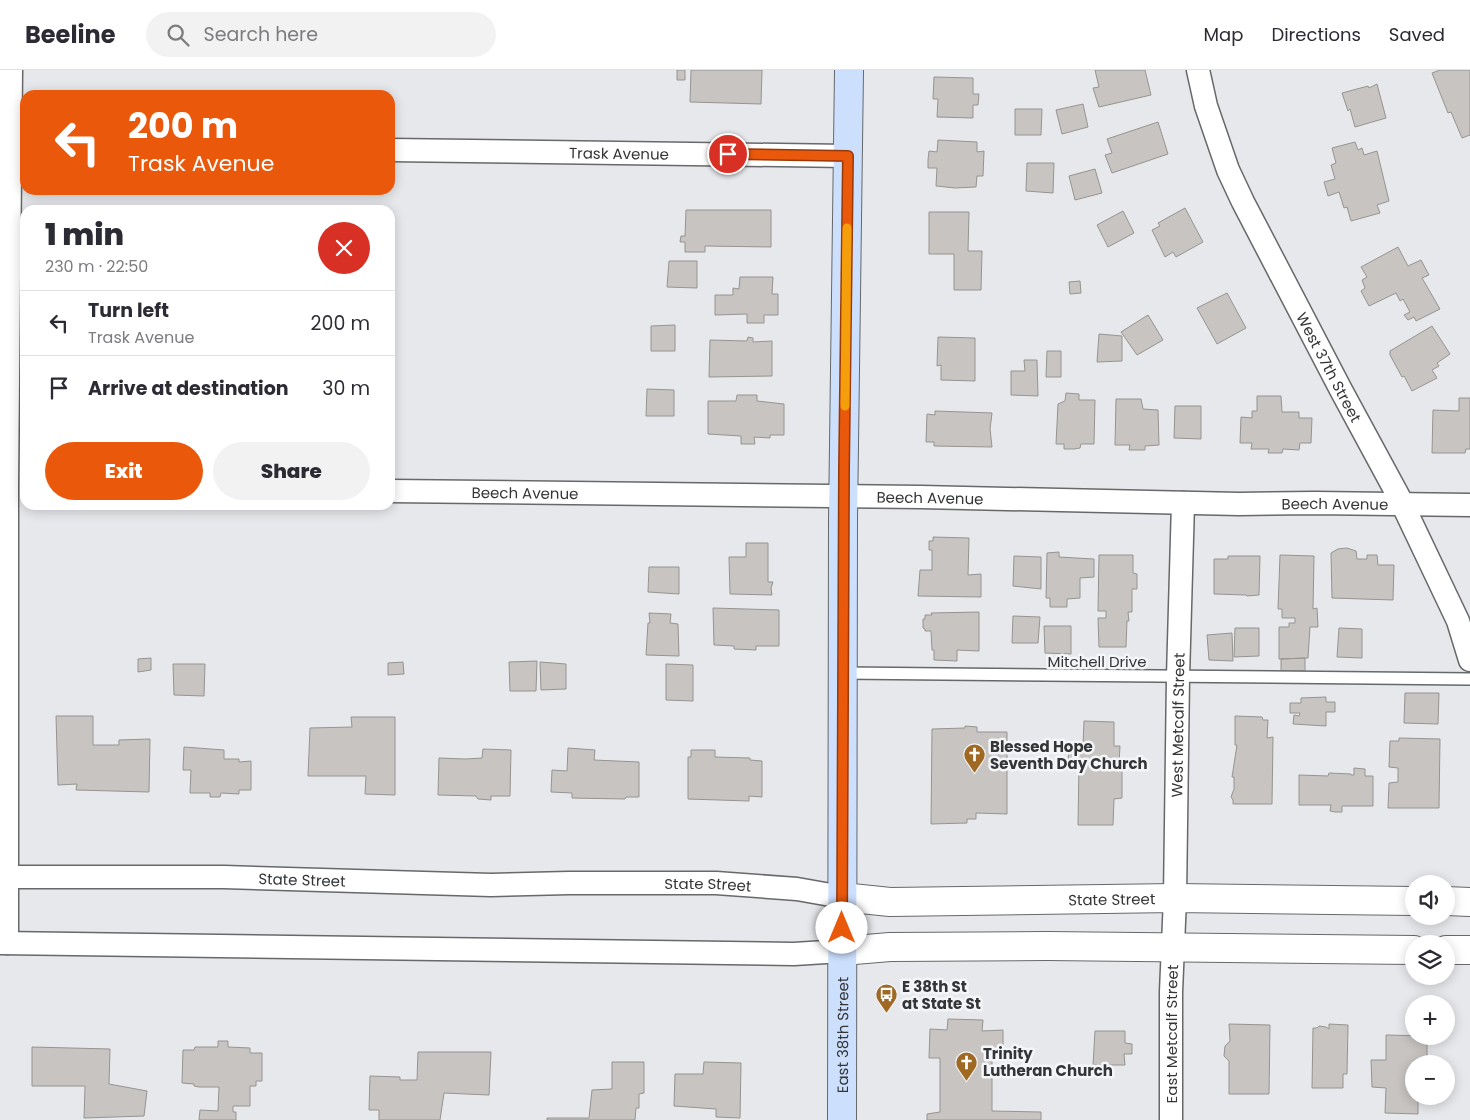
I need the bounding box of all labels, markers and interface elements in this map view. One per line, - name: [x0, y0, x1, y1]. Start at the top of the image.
- search box: [146, 12, 496, 57]
- text: Beeline: [25, 18, 116, 51]
- icon: search: [164, 21, 192, 49]
- text: Search here: [204, 21, 318, 48]
- text: Map: [1204, 22, 1243, 47]
- text: Directions: [1271, 22, 1361, 47]
- text: Saved: [1389, 22, 1445, 47]
- text: 200 m: [128, 101, 238, 150]
- icon: left: [45, 110, 110, 175]
- pin: [707, 133, 749, 175]
- icon: arrive: [714, 140, 742, 168]
- street label: Trask Avenue: [569, 142, 669, 164]
- text: Trask Avenue: [128, 148, 274, 179]
- text: 1 min: [45, 213, 124, 256]
- button: close: [318, 222, 370, 274]
- text: 230 m · 22:50: [45, 255, 148, 278]
- text: Turn left: [88, 297, 169, 324]
- street label: West 37th Street: [1292, 308, 1367, 426]
- icon: left: [45, 309, 73, 337]
- text: 200 m: [311, 310, 370, 337]
- text: Trask Avenue: [88, 326, 194, 349]
- icon: arrive: [45, 374, 73, 402]
- text: Arrive at destination: [88, 375, 289, 402]
- text: 30 m: [322, 375, 370, 402]
- button: Exit: [45, 442, 203, 500]
- button: Share: [213, 442, 370, 500]
- street label: Beech Avenue: [471, 481, 579, 504]
- street label: Beech Avenue: [876, 486, 984, 509]
- street label: Beech Avenue: [1281, 492, 1388, 514]
- street label: Mitchell Drive: [1047, 651, 1147, 672]
- street label: West Metcalf Street: [1166, 652, 1189, 798]
- place label: Blessed Hope Seventh Day Church: [990, 736, 1148, 774]
- church icon: Blessed Hope Seventh Day Church: [962, 743, 986, 774]
- street label: State Street: [258, 868, 346, 891]
- street label: State Street: [664, 873, 752, 896]
- map controls: [1405, 875, 1455, 1105]
- button: sound: [1405, 875, 1455, 925]
- street label: State Street: [1068, 888, 1155, 910]
- position arrow: [815, 901, 867, 953]
- button: layers: [1405, 935, 1455, 985]
- street label: East Metcalf Street: [1160, 964, 1183, 1103]
- place label: E 38th St at State St: [902, 976, 981, 1014]
- street label: East 38th Street: [832, 977, 853, 1093]
- bus stop icon: E 38th St at State St: [874, 983, 898, 1014]
- button: +: [1405, 995, 1455, 1045]
- place label: Trinity Lutheran Church: [983, 1043, 1113, 1081]
- church icon: Trinity Lutheran Church: [955, 1050, 979, 1081]
- button: −: [1405, 1055, 1455, 1105]

